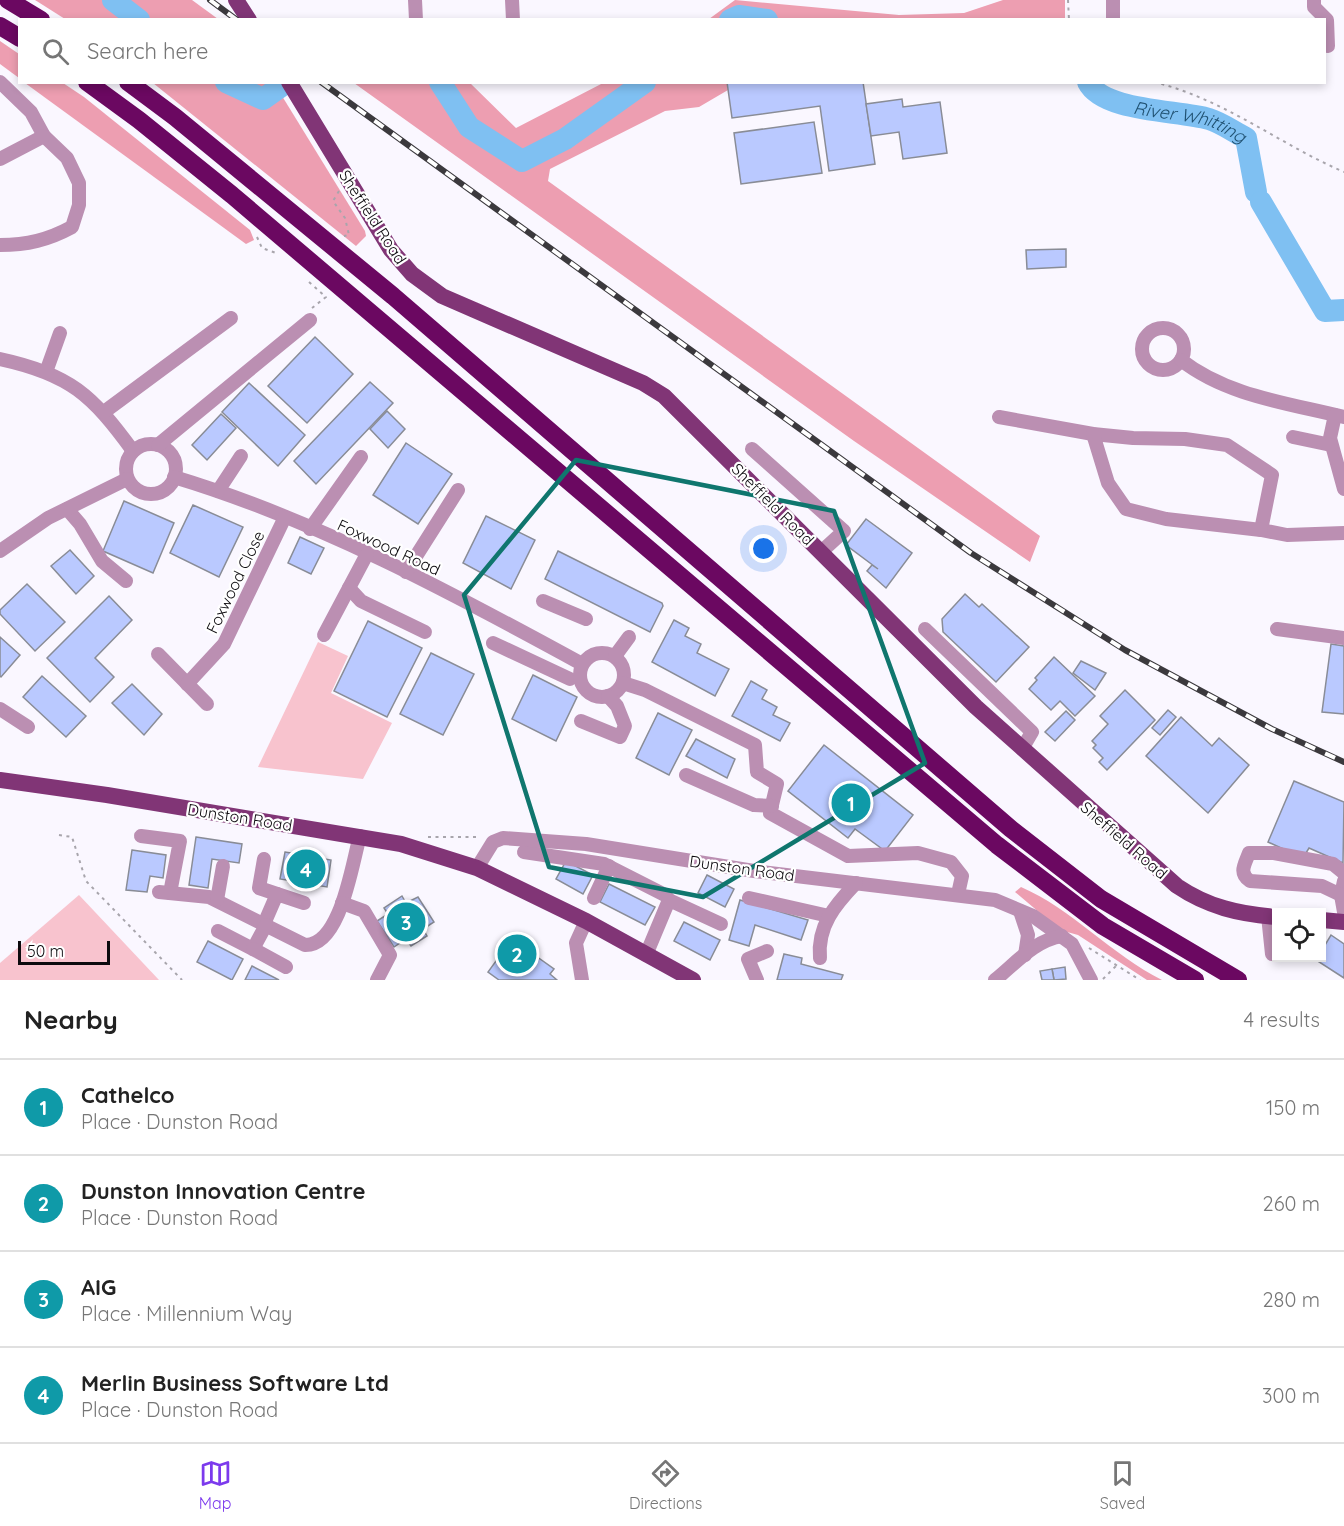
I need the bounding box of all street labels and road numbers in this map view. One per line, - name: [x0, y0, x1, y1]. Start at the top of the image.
- street label: Sheffield Road: [335, 166, 411, 268]
- street label: Sheffield Road: [728, 459, 818, 549]
- street label: Foxwood Road: [334, 514, 444, 580]
- street label: Foxwood Close: [202, 527, 268, 637]
- street label: Sheffield Road: [1077, 797, 1171, 883]
- street label: Dunston Road: [186, 799, 294, 835]
- street label: Dunston Road: [688, 851, 796, 885]

